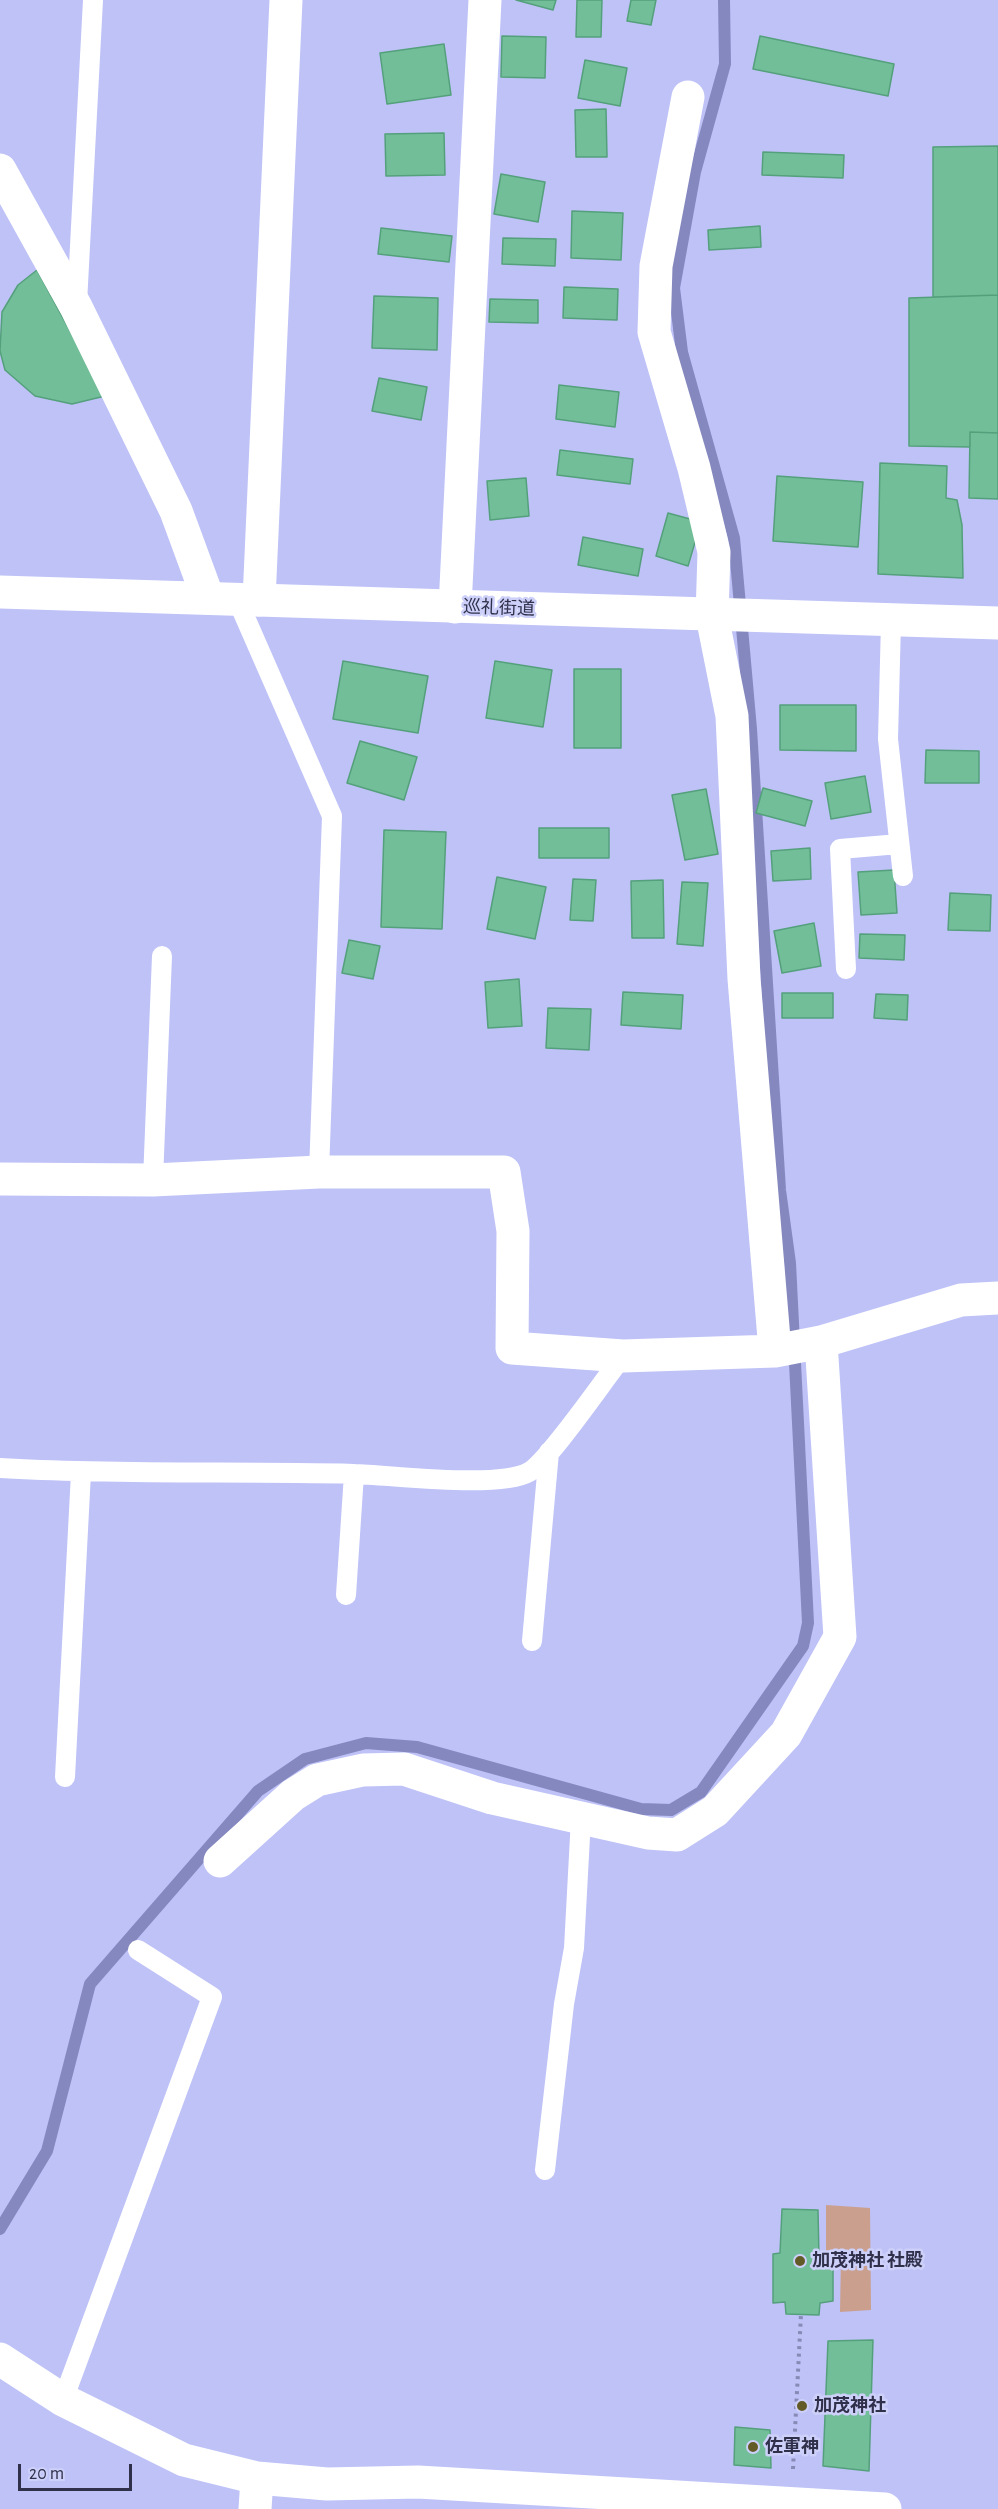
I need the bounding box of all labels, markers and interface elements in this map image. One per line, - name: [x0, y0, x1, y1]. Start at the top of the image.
- street label: 巡礼街道: [463, 596, 535, 620]
- place label: 加茂神社 社殿: [812, 2250, 923, 2272]
- marker: 加茂神社 社殿: [793, 2254, 807, 2268]
- place label: 加茂神社: [814, 2395, 886, 2417]
- marker: 加茂神社: [795, 2399, 809, 2413]
- place label: 佐軍神: [765, 2436, 819, 2458]
- marker: 佐軍神: [746, 2440, 760, 2454]
- scale bar: [21, 2452, 135, 2490]
- text: 20 m: [29, 2465, 64, 2483]

